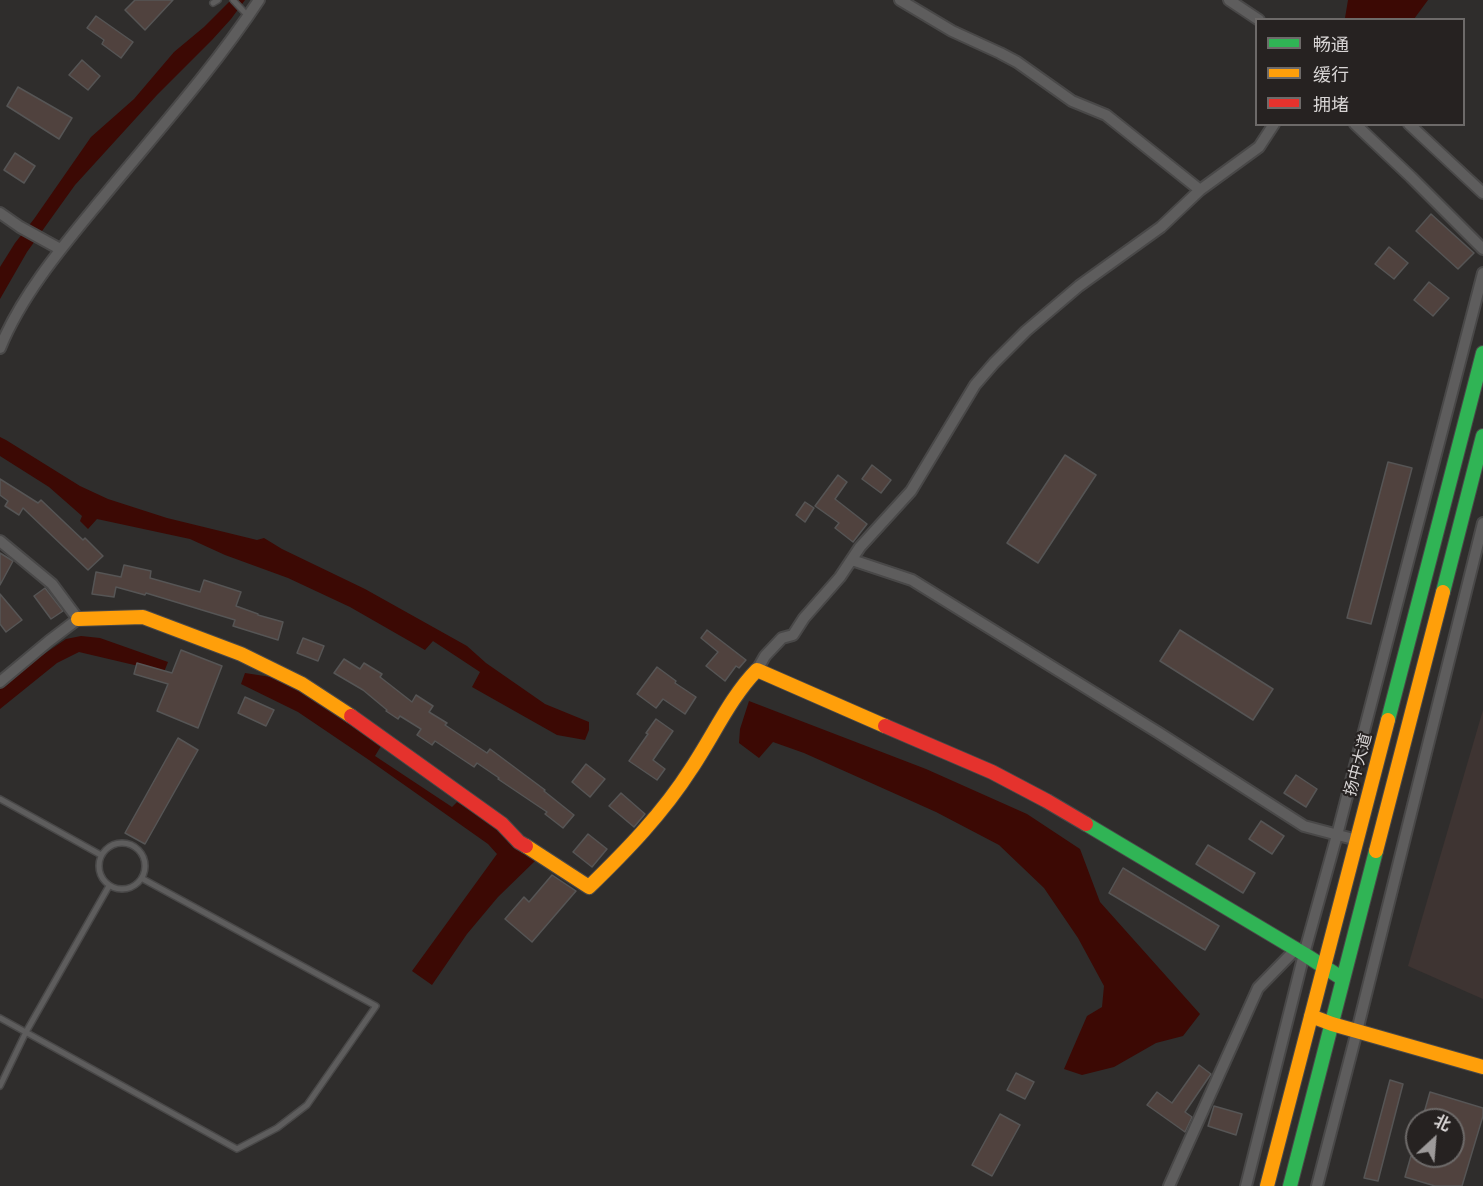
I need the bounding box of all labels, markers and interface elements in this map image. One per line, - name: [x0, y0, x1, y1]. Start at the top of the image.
- legend: [1255, 18, 1465, 126]
- text: 畅通: [1313, 34, 1349, 55]
- text: 缓行: [1313, 64, 1349, 85]
- text: 拥堵: [1313, 94, 1349, 115]
- street label: 扬中大道: [1341, 732, 1377, 798]
- north arrow: [1405, 1108, 1465, 1168]
- text: 北: [1431, 1111, 1454, 1135]

